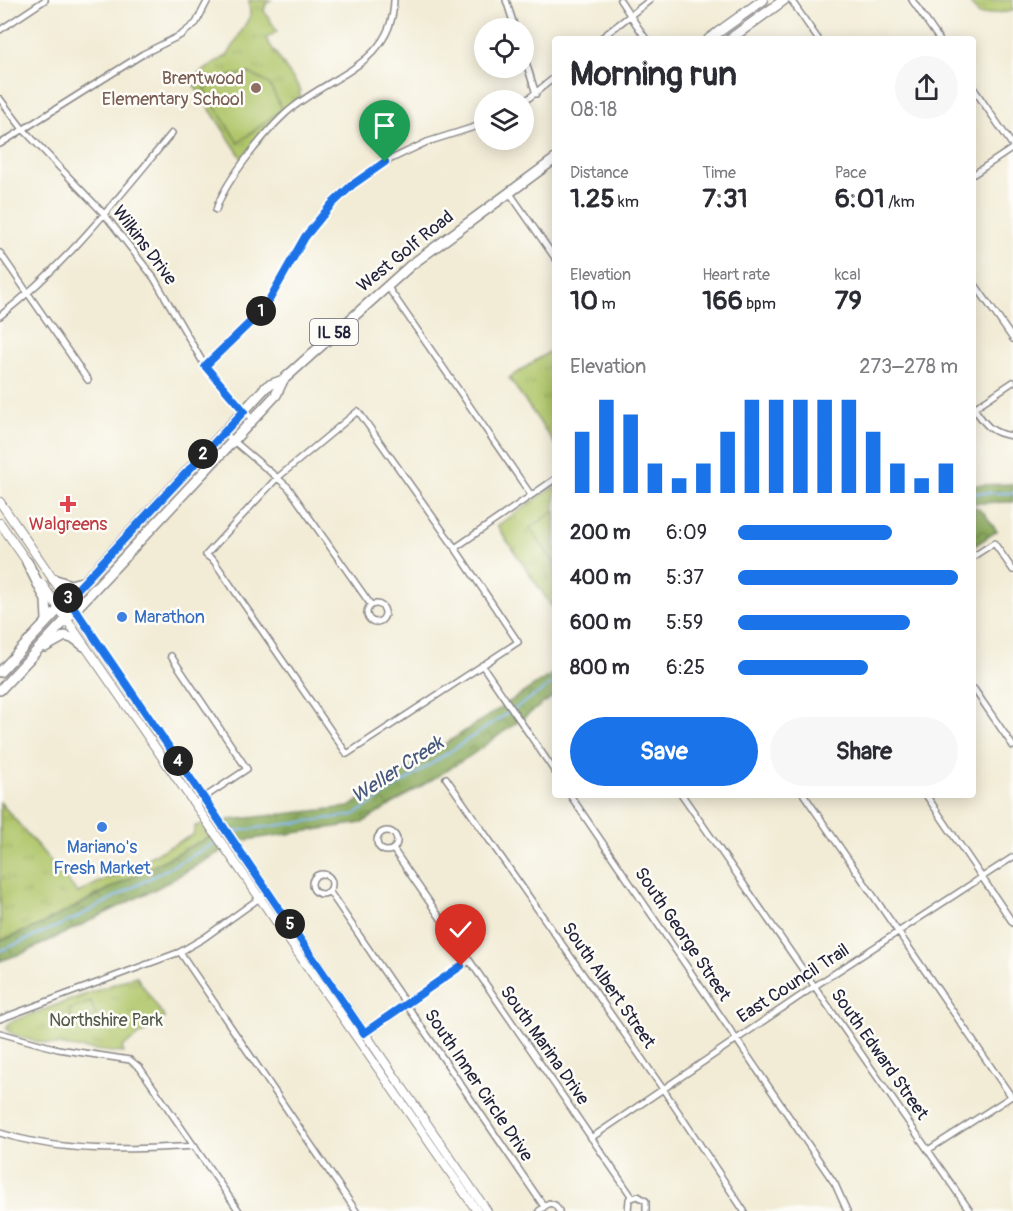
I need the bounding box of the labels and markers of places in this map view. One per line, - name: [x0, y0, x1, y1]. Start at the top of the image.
- place label: Brentwood Elementary School: [102, 67, 244, 111]
- marker: Brentwood Elementary School: [249, 81, 263, 95]
- pin: [359, 100, 410, 162]
- pin: 1: [246, 296, 276, 326]
- pin: 2: [188, 439, 218, 469]
- marker: Walgreens: [61, 497, 75, 511]
- place label: Walgreens: [29, 513, 107, 536]
- pin: 3: [53, 583, 83, 613]
- place label: Marathon: [134, 606, 205, 629]
- marker: Marathon: [115, 610, 129, 624]
- pin: 4: [163, 746, 193, 776]
- marker: Mariano's Fresh Market: [95, 820, 109, 834]
- place label: Mariano's Fresh Market: [53, 836, 152, 880]
- pin: [435, 904, 486, 966]
- pin: 5: [275, 909, 305, 939]

